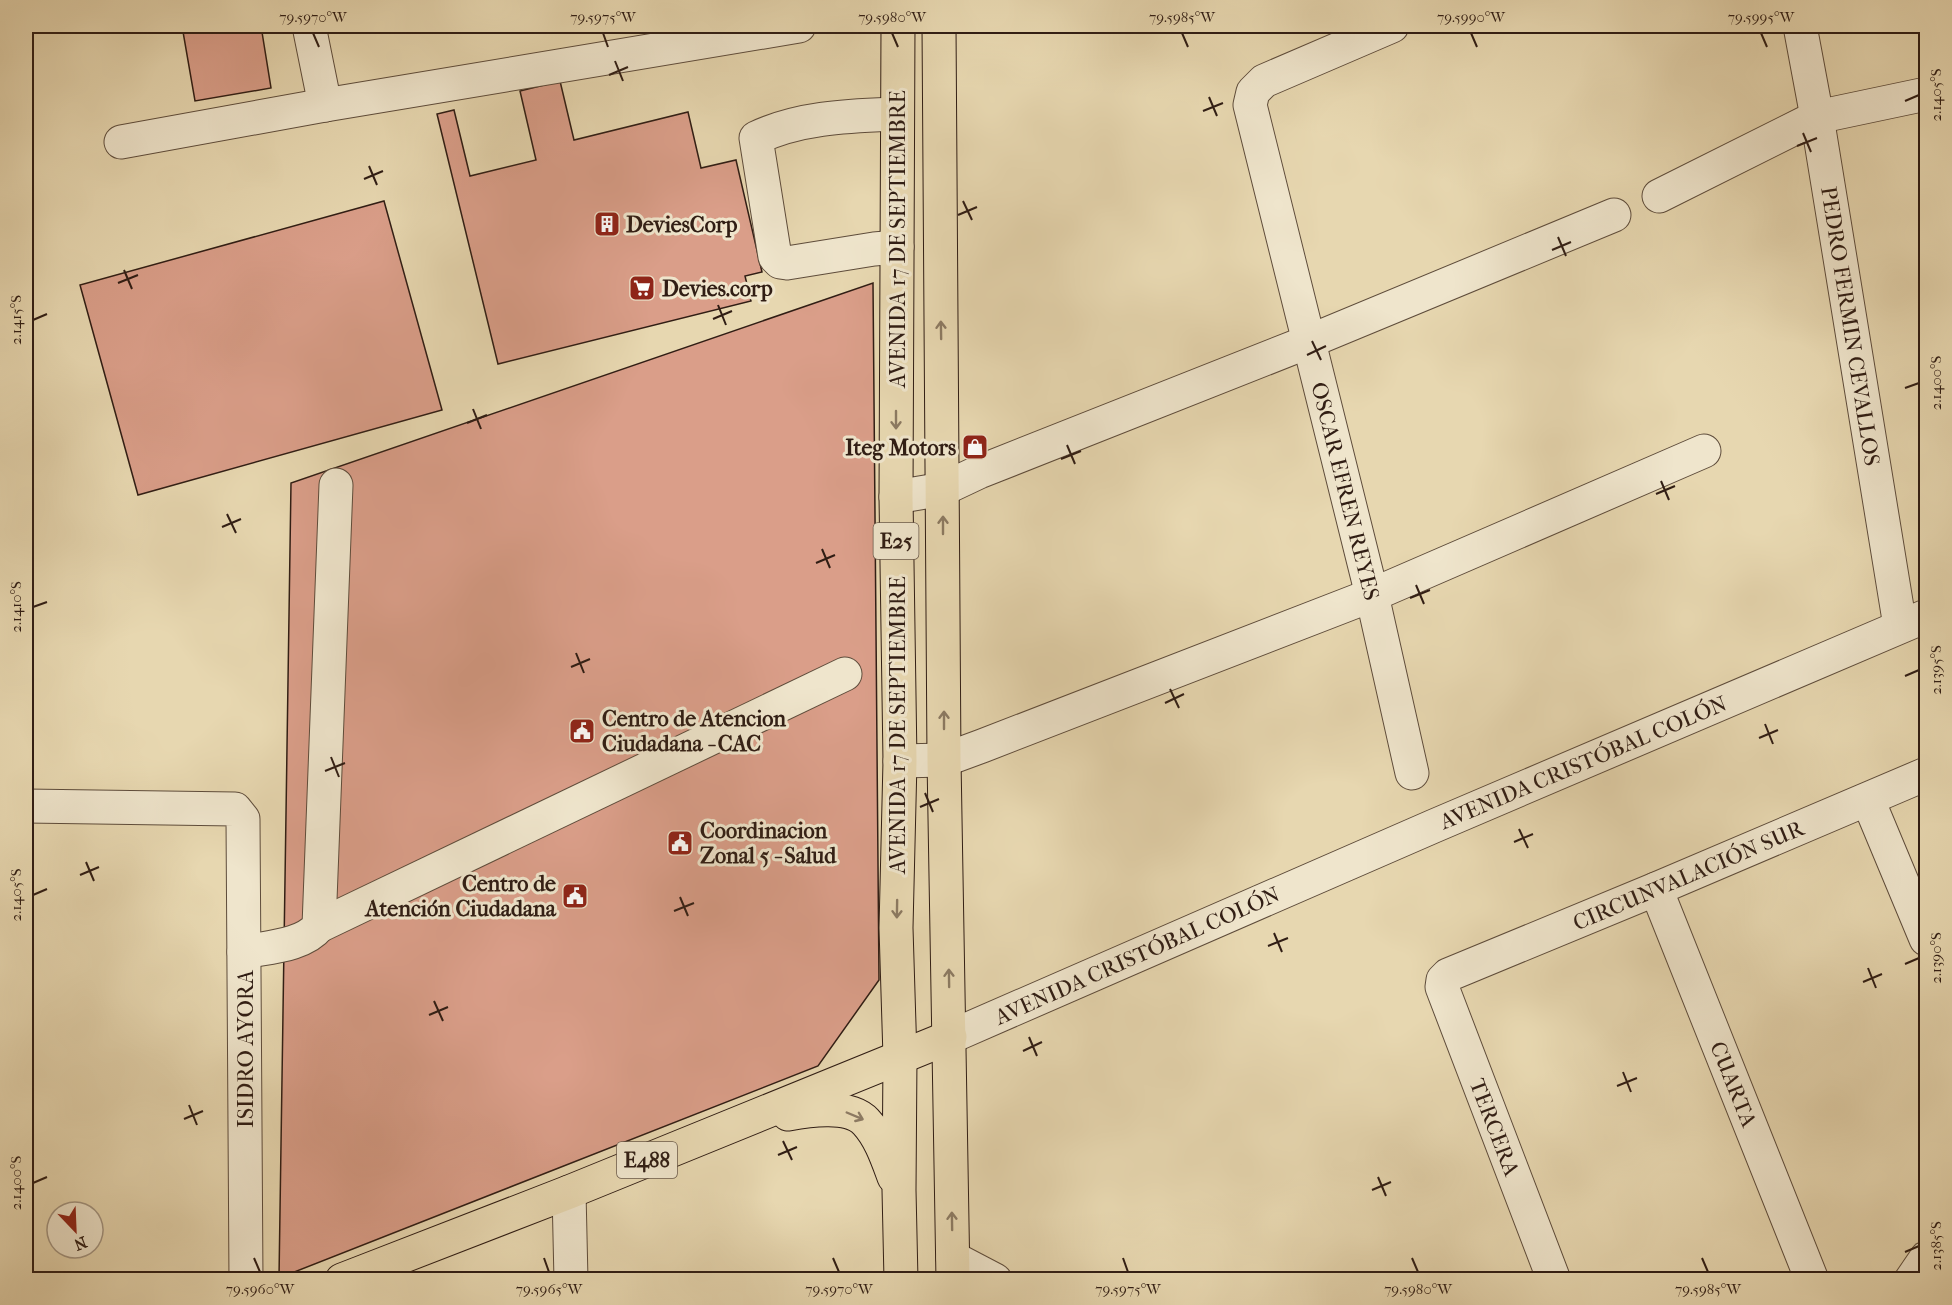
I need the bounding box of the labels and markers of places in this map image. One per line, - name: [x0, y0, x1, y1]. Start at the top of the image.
- building icon: DeviesCorp: [592, 209, 622, 239]
- place label: DeviesCorp: [626, 212, 738, 238]
- supermarket icon: Devies.corp: [627, 273, 657, 303]
- place label: Devies.corp: [662, 276, 773, 302]
- shop icon: Iteg Motors: [960, 432, 990, 462]
- place label: Iteg Motors: [845, 435, 956, 461]
- place label: Centro de Atencion Ciudadana - CAC: [602, 706, 786, 757]
- public building icon: Centro de Atencion Ciudadana - CAC: [567, 716, 597, 746]
- place label: Coordinacion Zonal 5 - Salud: [700, 818, 837, 869]
- public building icon: Coordinacion Zonal 5 - Salud: [665, 828, 695, 858]
- place label: Centro de Atención Ciudadana: [363, 871, 557, 922]
- public building icon: Centro de Atención Ciudadana: [560, 881, 590, 911]

